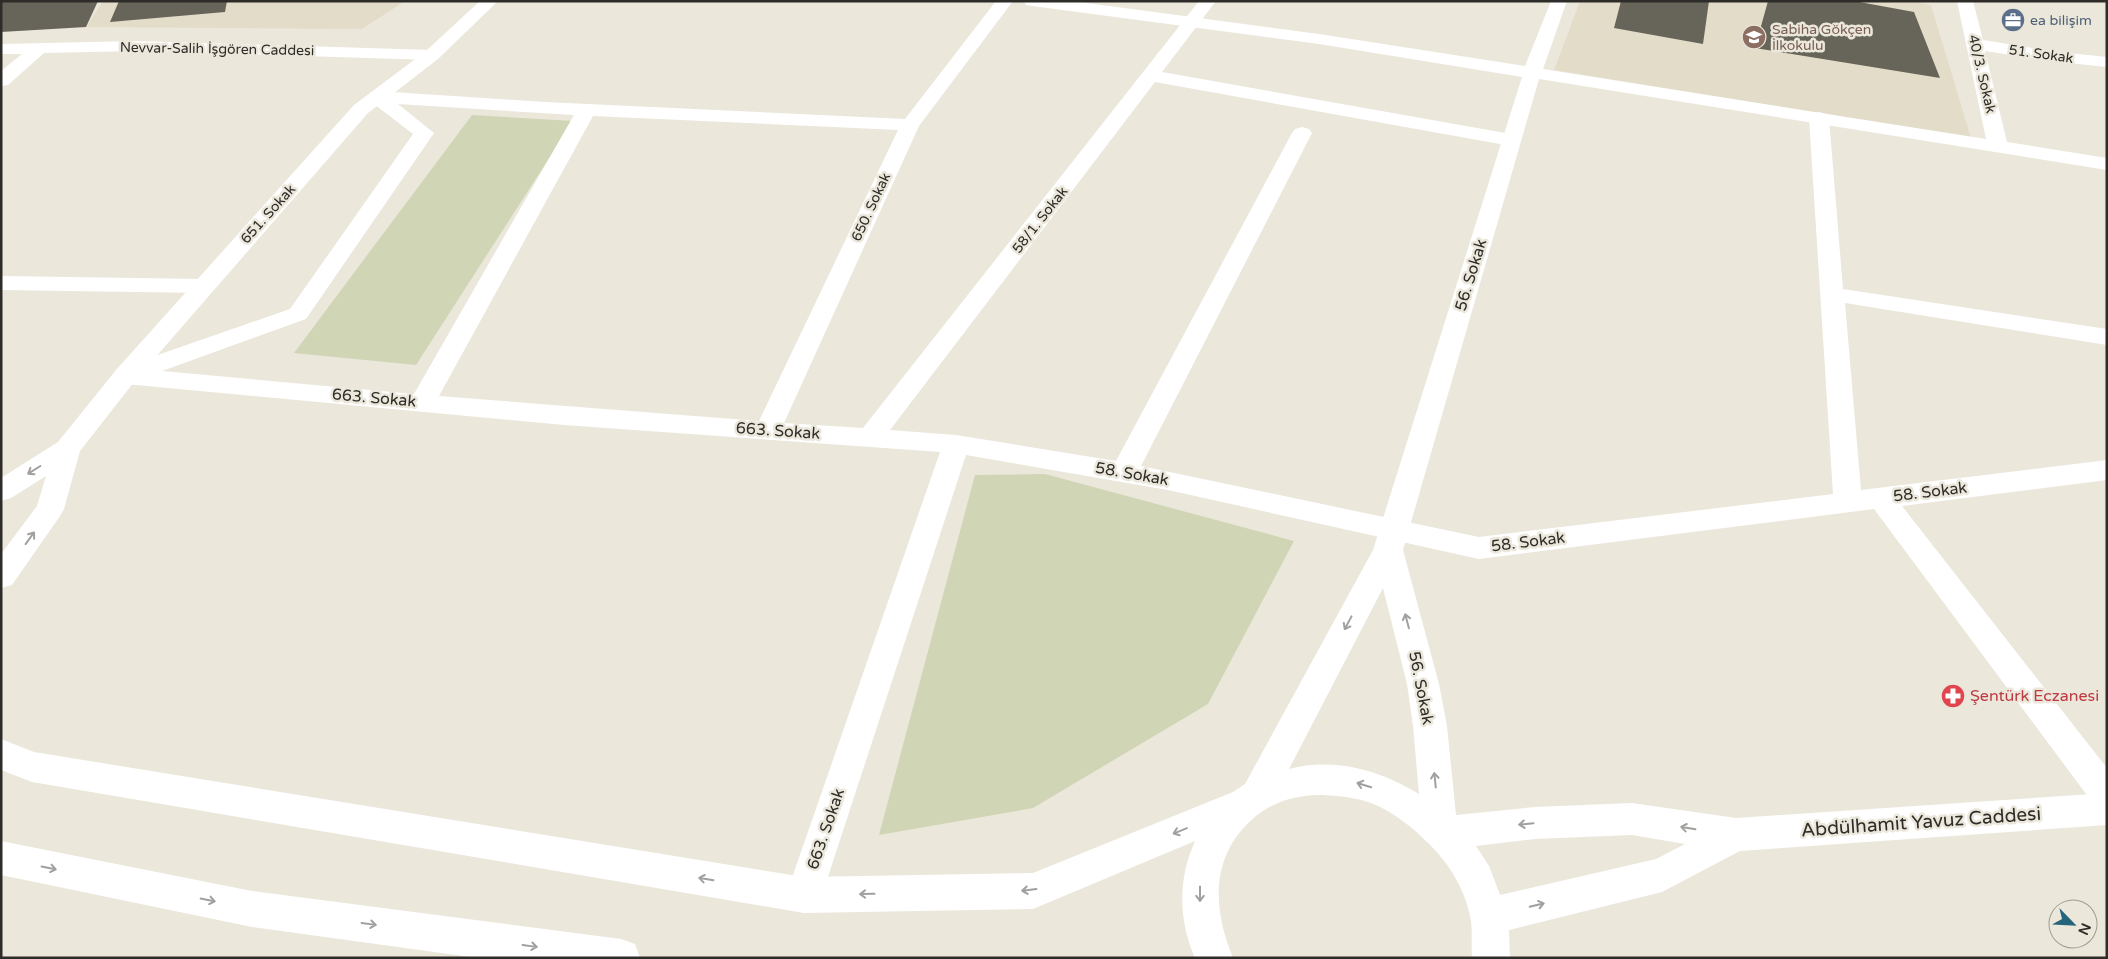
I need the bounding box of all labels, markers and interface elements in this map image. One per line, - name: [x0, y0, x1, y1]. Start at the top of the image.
- office icon: ea bilişim: [2000, 7, 2026, 33]
- place label: ea bilişim: [2030, 12, 2092, 29]
- place label: Sabiha Gökçen İlkokulu: [1772, 21, 1871, 54]
- school or university icon: Sabiha Gökçen İlkokulu: [1741, 24, 1767, 50]
- street label: 40/3. Sokak: [1965, 33, 1999, 115]
- street label: Nevvar-Salih İşgören Caddesi: [120, 39, 314, 59]
- street label: 51. Sokak: [2008, 41, 2075, 67]
- street label: 650. Sokak: [848, 170, 894, 244]
- street label: 651. Sokak: [237, 181, 299, 247]
- street label: 58/1. Sokak: [1009, 183, 1072, 257]
- street label: 56. Sokak: [1451, 236, 1492, 313]
- street label: 663. Sokak: [331, 384, 417, 412]
- street label: 663. Sokak: [735, 418, 821, 444]
- street label: 58. Sokak: [1094, 458, 1171, 490]
- one-way arrow: [28, 465, 42, 475]
- street label: 58. Sokak: [1892, 478, 1968, 506]
- street label: 58. Sokak: [1490, 528, 1566, 556]
- one-way arrow: [25, 531, 35, 545]
- one-way arrow: [1401, 613, 1411, 629]
- one-way arrow: [1343, 616, 1353, 630]
- street label: 56. Sokak: [1404, 650, 1438, 727]
- pharmacy icon: Şentürk Eczanesi: [1940, 683, 1966, 709]
- place label: Şentürk Eczanesi: [1970, 686, 2099, 706]
- one-way arrow: [1430, 773, 1440, 789]
- one-way arrow: [1357, 780, 1373, 790]
- street label: 663. Sokak: [803, 786, 849, 872]
- street label: Abdülhamit Yavuz Caddesi: [1800, 803, 2042, 841]
- one-way arrow: [1518, 819, 1534, 829]
- one-way arrow: [1680, 823, 1696, 833]
- one-way arrow: [1173, 826, 1188, 836]
- one-way arrow: [41, 864, 57, 873]
- one-way arrow: [698, 873, 714, 883]
- one-way arrow: [1022, 885, 1038, 895]
- one-way arrow: [1195, 886, 1205, 902]
- one-way arrow: [859, 889, 876, 899]
- one-way arrow: [200, 896, 216, 905]
- north arrow: [2048, 899, 2098, 949]
- one-way arrow: [1528, 900, 1544, 909]
- one-way arrow: [361, 919, 377, 929]
- text: N: [2074, 920, 2094, 938]
- one-way arrow: [522, 941, 538, 951]

